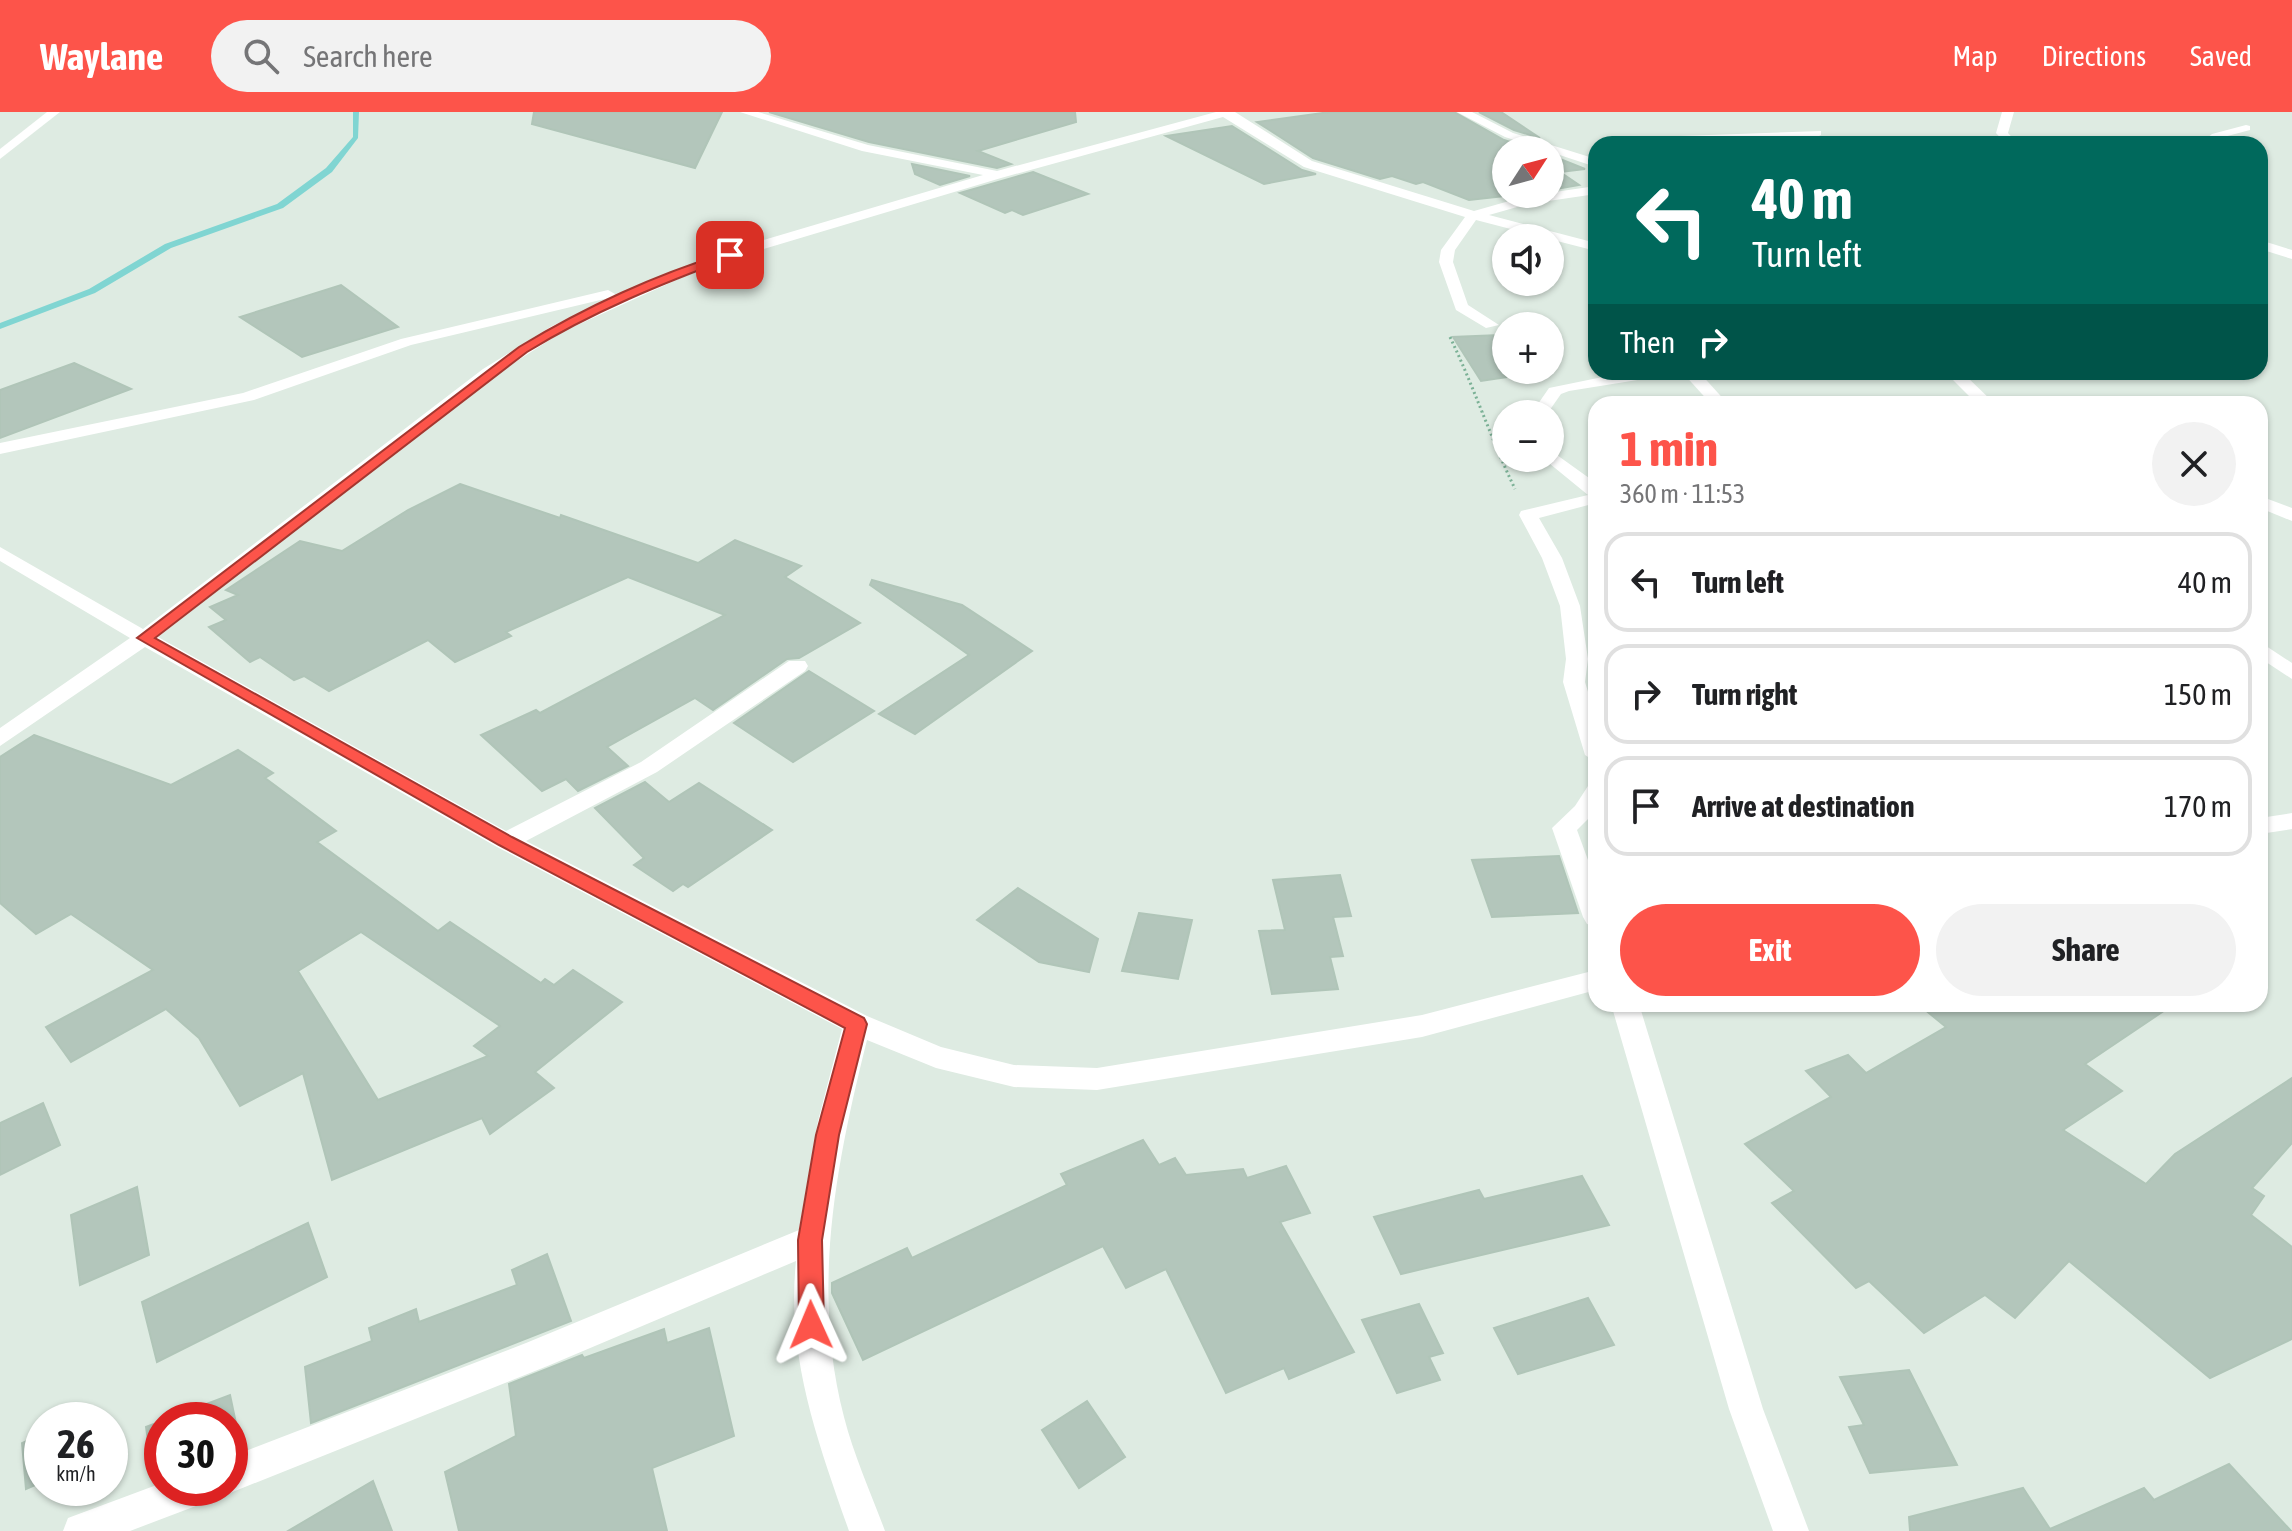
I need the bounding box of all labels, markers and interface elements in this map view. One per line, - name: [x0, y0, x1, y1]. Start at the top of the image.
- search box: [211, 20, 771, 92]
- icon: search: [239, 34, 283, 78]
- text: Waylane: [40, 35, 163, 78]
- text: Search here: [303, 39, 433, 73]
- text: Map: [1953, 40, 1998, 72]
- text: Directions: [2042, 40, 2146, 72]
- text: Saved: [2190, 40, 2252, 72]
- north arrow: [1492, 136, 1564, 208]
- map controls: [1492, 136, 1564, 472]
- text: 40 m: [1752, 167, 1853, 231]
- icon: left: [1620, 168, 1724, 272]
- pin: [696, 221, 764, 289]
- button: sound: [1492, 224, 1564, 296]
- icon: arrive: [708, 233, 752, 277]
- text: Turn left: [1752, 233, 1862, 275]
- button: +: [1492, 312, 1564, 384]
- icon: right: [1691, 320, 1735, 364]
- text: Then: [1620, 325, 1675, 359]
- button: −: [1492, 400, 1564, 472]
- text: 1 min: [1620, 421, 1718, 476]
- button: close: [2152, 422, 2236, 506]
- text: 360 m · 11:53: [1620, 479, 1745, 509]
- icon: left: [1624, 560, 1668, 604]
- text: Turn left: [1692, 565, 1784, 599]
- text: 40 m: [2178, 565, 2232, 599]
- icon: right: [1624, 672, 1668, 716]
- text: Turn right: [1692, 677, 1798, 711]
- text: 150 m: [2164, 677, 2232, 711]
- icon: arrive: [1624, 784, 1668, 828]
- text: Arrive at destination: [1692, 789, 1914, 823]
- text: 170 m: [2164, 789, 2232, 823]
- button: Exit: [1620, 904, 1920, 996]
- button: Share: [1936, 904, 2236, 996]
- position arrow: [769, 1283, 853, 1367]
- speed limit sign: 30: [144, 1402, 248, 1506]
- text: 26: [57, 1421, 95, 1466]
- text: km/h: [56, 1462, 96, 1485]

